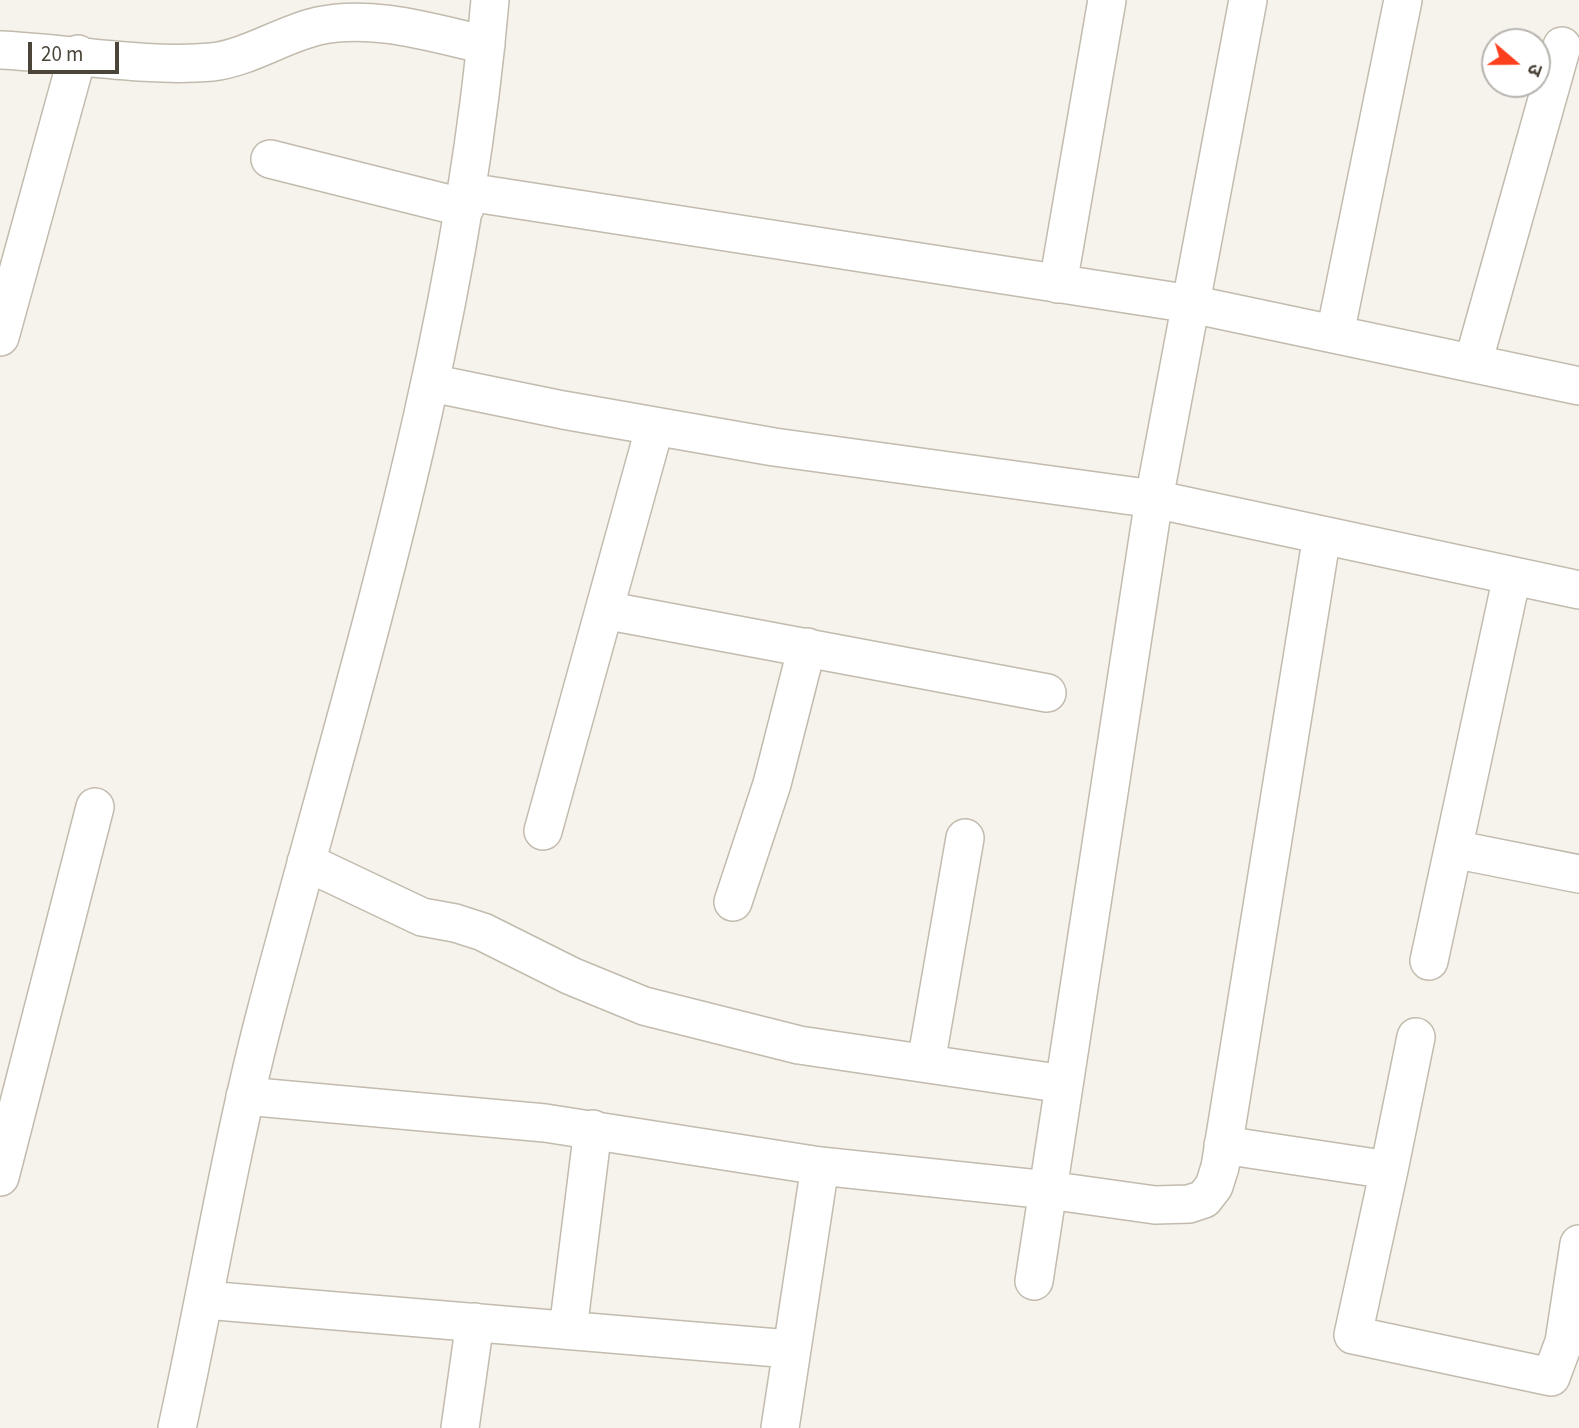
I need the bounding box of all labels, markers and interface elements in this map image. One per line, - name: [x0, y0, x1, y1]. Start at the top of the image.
- scale bar: [32, 28, 122, 72]
- north arrow: [1481, 28, 1551, 98]
- text: 20 m: [41, 39, 83, 69]
- text: उ: [1520, 60, 1549, 80]

